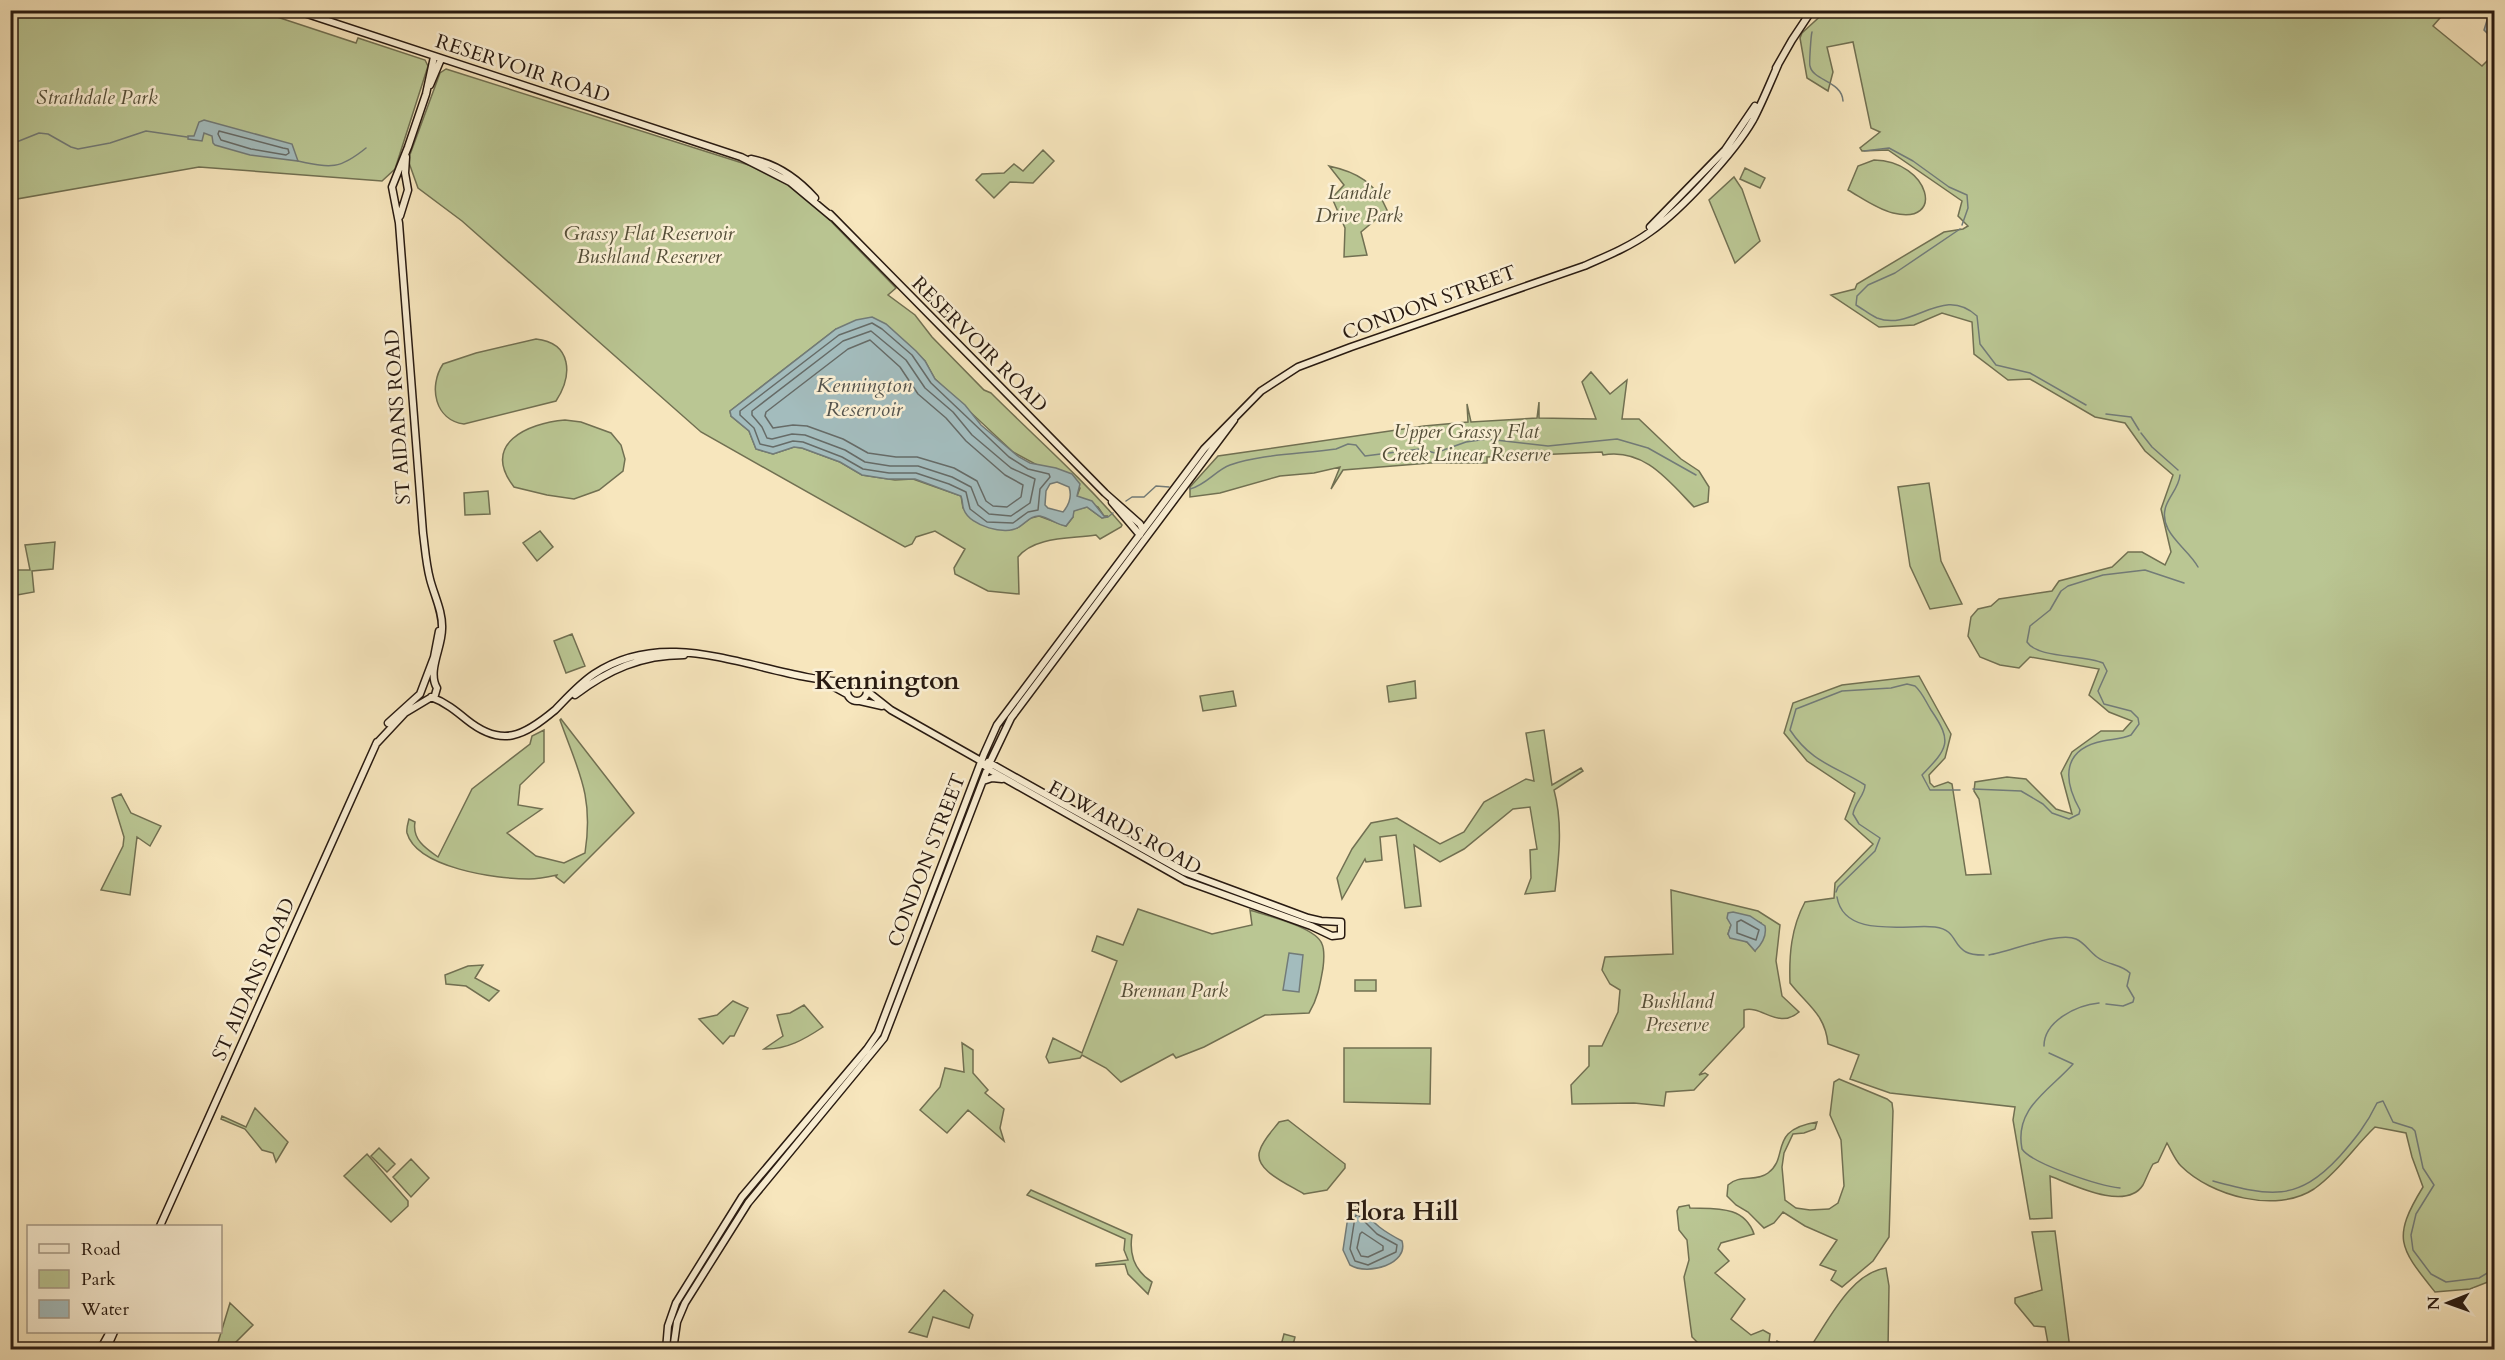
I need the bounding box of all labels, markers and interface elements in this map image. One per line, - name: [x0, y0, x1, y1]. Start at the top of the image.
- street label: RESERVOIR ROAD: [432, 28, 614, 109]
- park label: Strathdale Park: [36, 84, 158, 111]
- park label: Landale Drive Park: [1315, 179, 1403, 229]
- park label: Grassy Flat Reservoir Bushland Reserver: [564, 220, 736, 270]
- street label: CONDON STREET: [1338, 258, 1520, 347]
- street label: RESERVOIR ROAD: [906, 270, 1054, 418]
- street label: ST AIDANS ROAD: [378, 328, 417, 506]
- water label: Kennington Reservoir: [816, 371, 913, 424]
- park label: Upper Grassy Flat Creek Linear Reserve: [1382, 418, 1551, 468]
- district label: Kennington: [814, 663, 960, 698]
- street label: CONDON STREET: [881, 769, 972, 951]
- street label: EDWARDS ROAD: [1043, 774, 1207, 881]
- street label: ST AIDANS ROAD: [205, 893, 302, 1065]
- park label: Brennan Park: [1120, 977, 1228, 1004]
- park label: Bushland Preserve: [1640, 988, 1715, 1038]
- district label: Flora Hill: [1345, 1194, 1459, 1229]
- legend: [27, 1225, 222, 1333]
- text: Road: [81, 1237, 121, 1262]
- text: Park: [81, 1267, 116, 1292]
- north arrow: [2418, 1273, 2478, 1333]
- text: N: [2423, 1296, 2445, 1310]
- text: Water: [80, 1297, 130, 1322]

